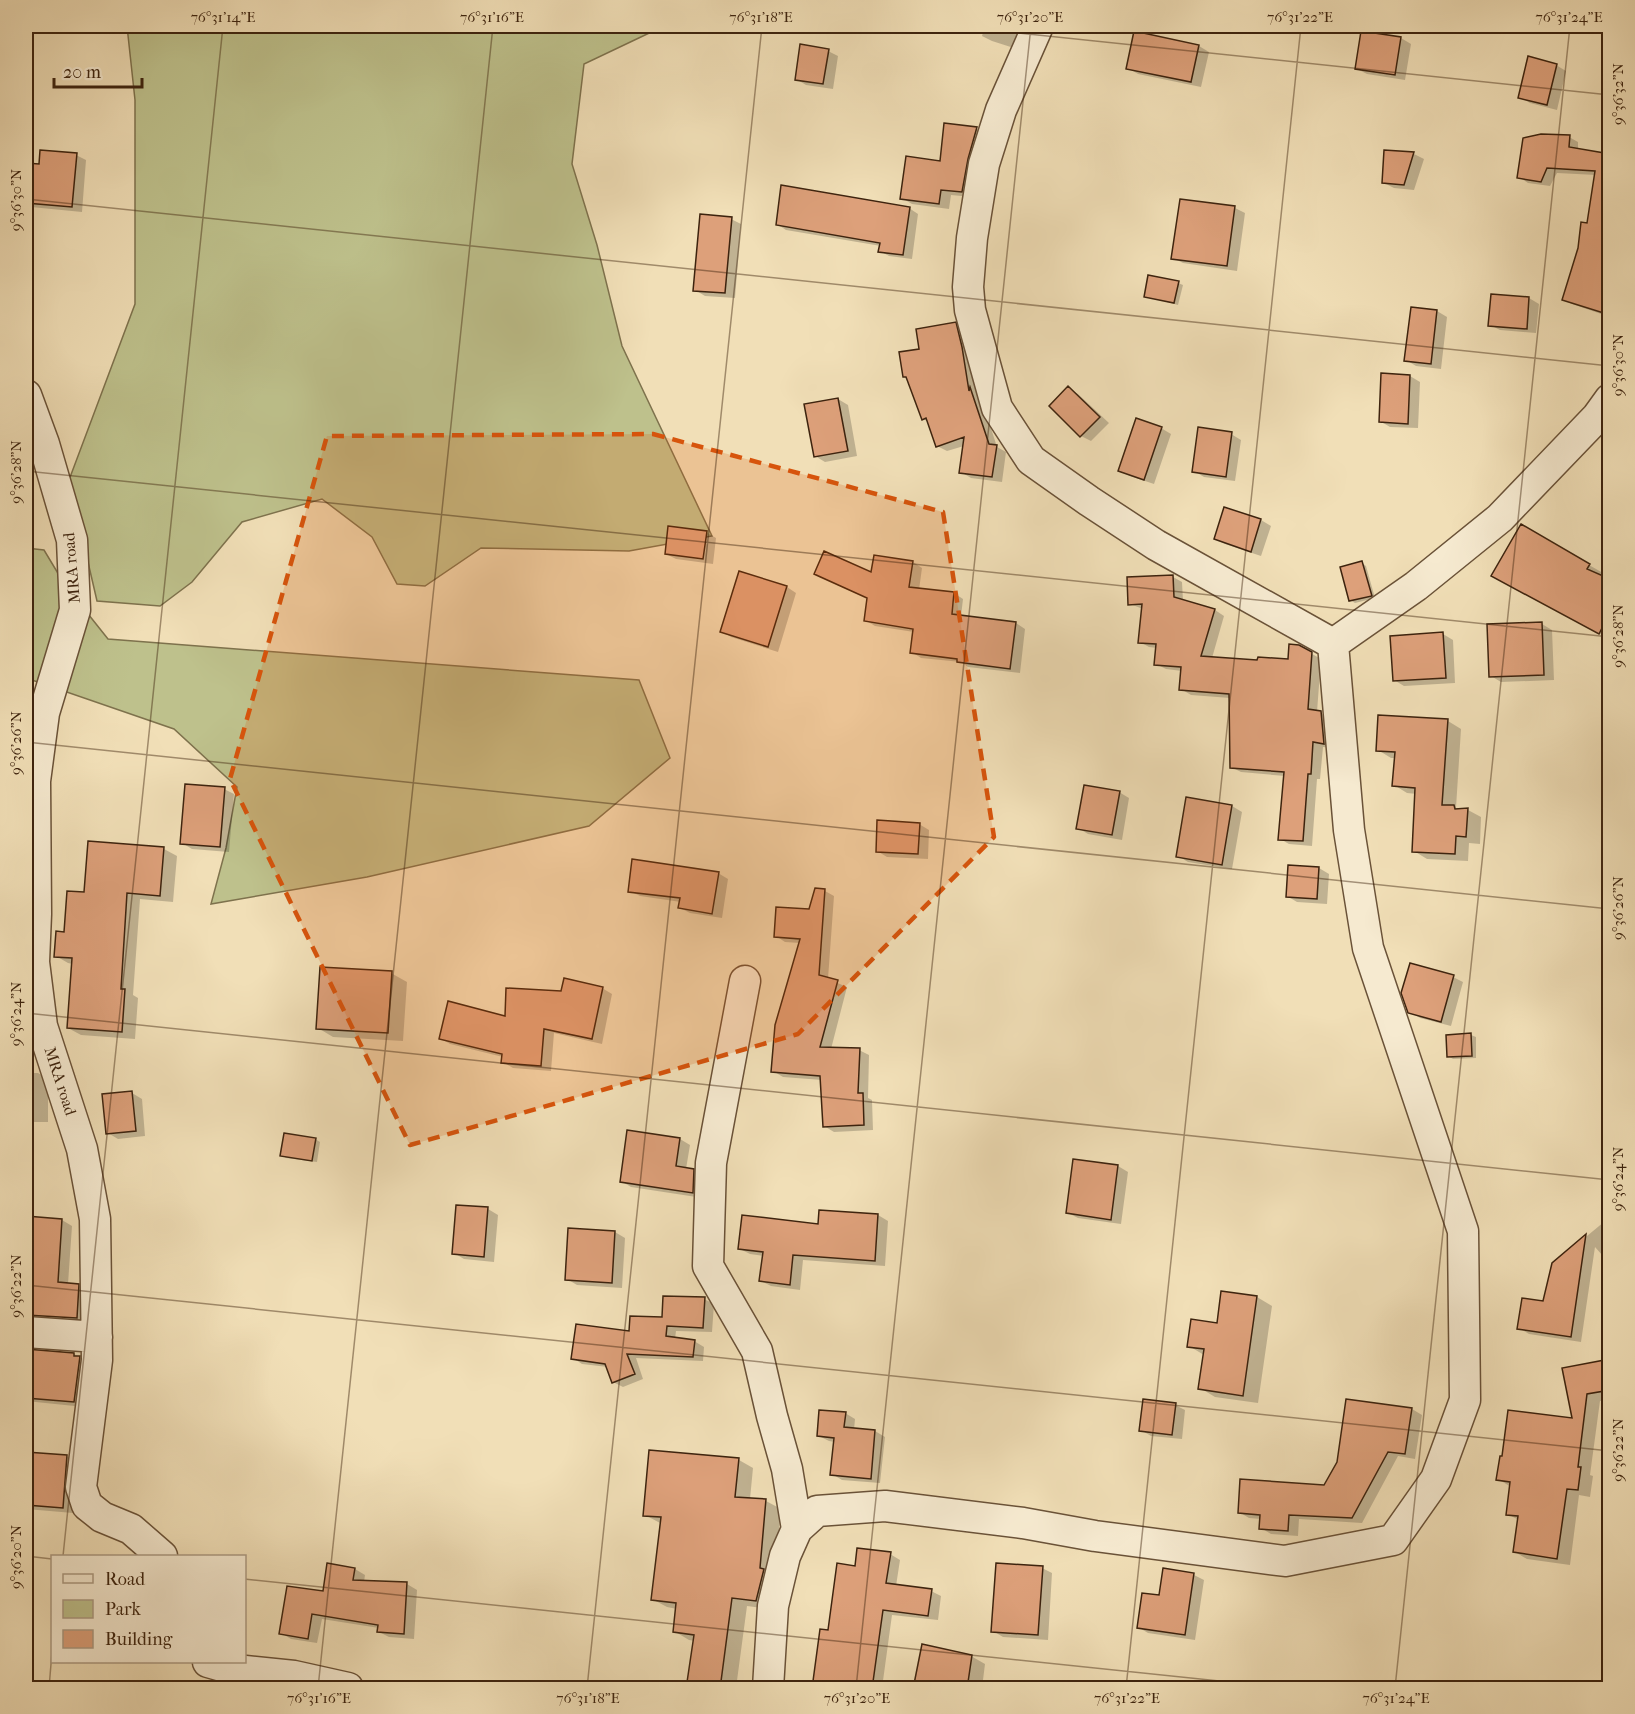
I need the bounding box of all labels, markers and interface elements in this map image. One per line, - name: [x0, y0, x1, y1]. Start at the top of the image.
- text: 76°31'14"E: [191, 8, 255, 26]
- text: 76°31'16"E: [460, 8, 524, 26]
- text: 76°31'18"E: [729, 8, 793, 26]
- text: 76°31'20"E: [997, 8, 1063, 26]
- text: 76°31'22"E: [1267, 8, 1333, 26]
- text: 76°31'24"E: [1535, 8, 1603, 26]
- scale bar: [54, 51, 142, 89]
- text: 20 m: [63, 62, 101, 83]
- text: 9°36'32"N: [1609, 62, 1627, 125]
- text: 9°36'30"N: [7, 168, 25, 231]
- text: 9°36'30"N: [1609, 333, 1627, 396]
- text: 9°36'28"N: [7, 440, 25, 504]
- street label: MRA road: [59, 531, 84, 604]
- text: 9°36'28"N: [1609, 604, 1627, 668]
- text: 9°36'26"N: [7, 710, 25, 775]
- text: 9°36'26"N: [1609, 875, 1627, 940]
- text: 9°36'24"N: [7, 981, 25, 1046]
- street label: MRA road: [41, 1044, 81, 1118]
- text: 9°36'24"N: [1609, 1146, 1627, 1211]
- text: 9°36'22"N: [7, 1254, 25, 1318]
- text: 9°36'22"N: [1609, 1418, 1627, 1482]
- text: 9°36'20"N: [7, 1524, 25, 1589]
- legend: [51, 1555, 246, 1663]
- text: Road: [105, 1569, 145, 1590]
- text: Park: [105, 1599, 142, 1620]
- text: Building: [105, 1629, 173, 1650]
- text: 76°31'16"E: [287, 1689, 351, 1707]
- text: 76°31'18"E: [556, 1689, 620, 1707]
- text: 76°31'20"E: [824, 1689, 890, 1707]
- text: 76°31'22"E: [1094, 1689, 1160, 1707]
- text: 76°31'24"E: [1362, 1689, 1430, 1707]

